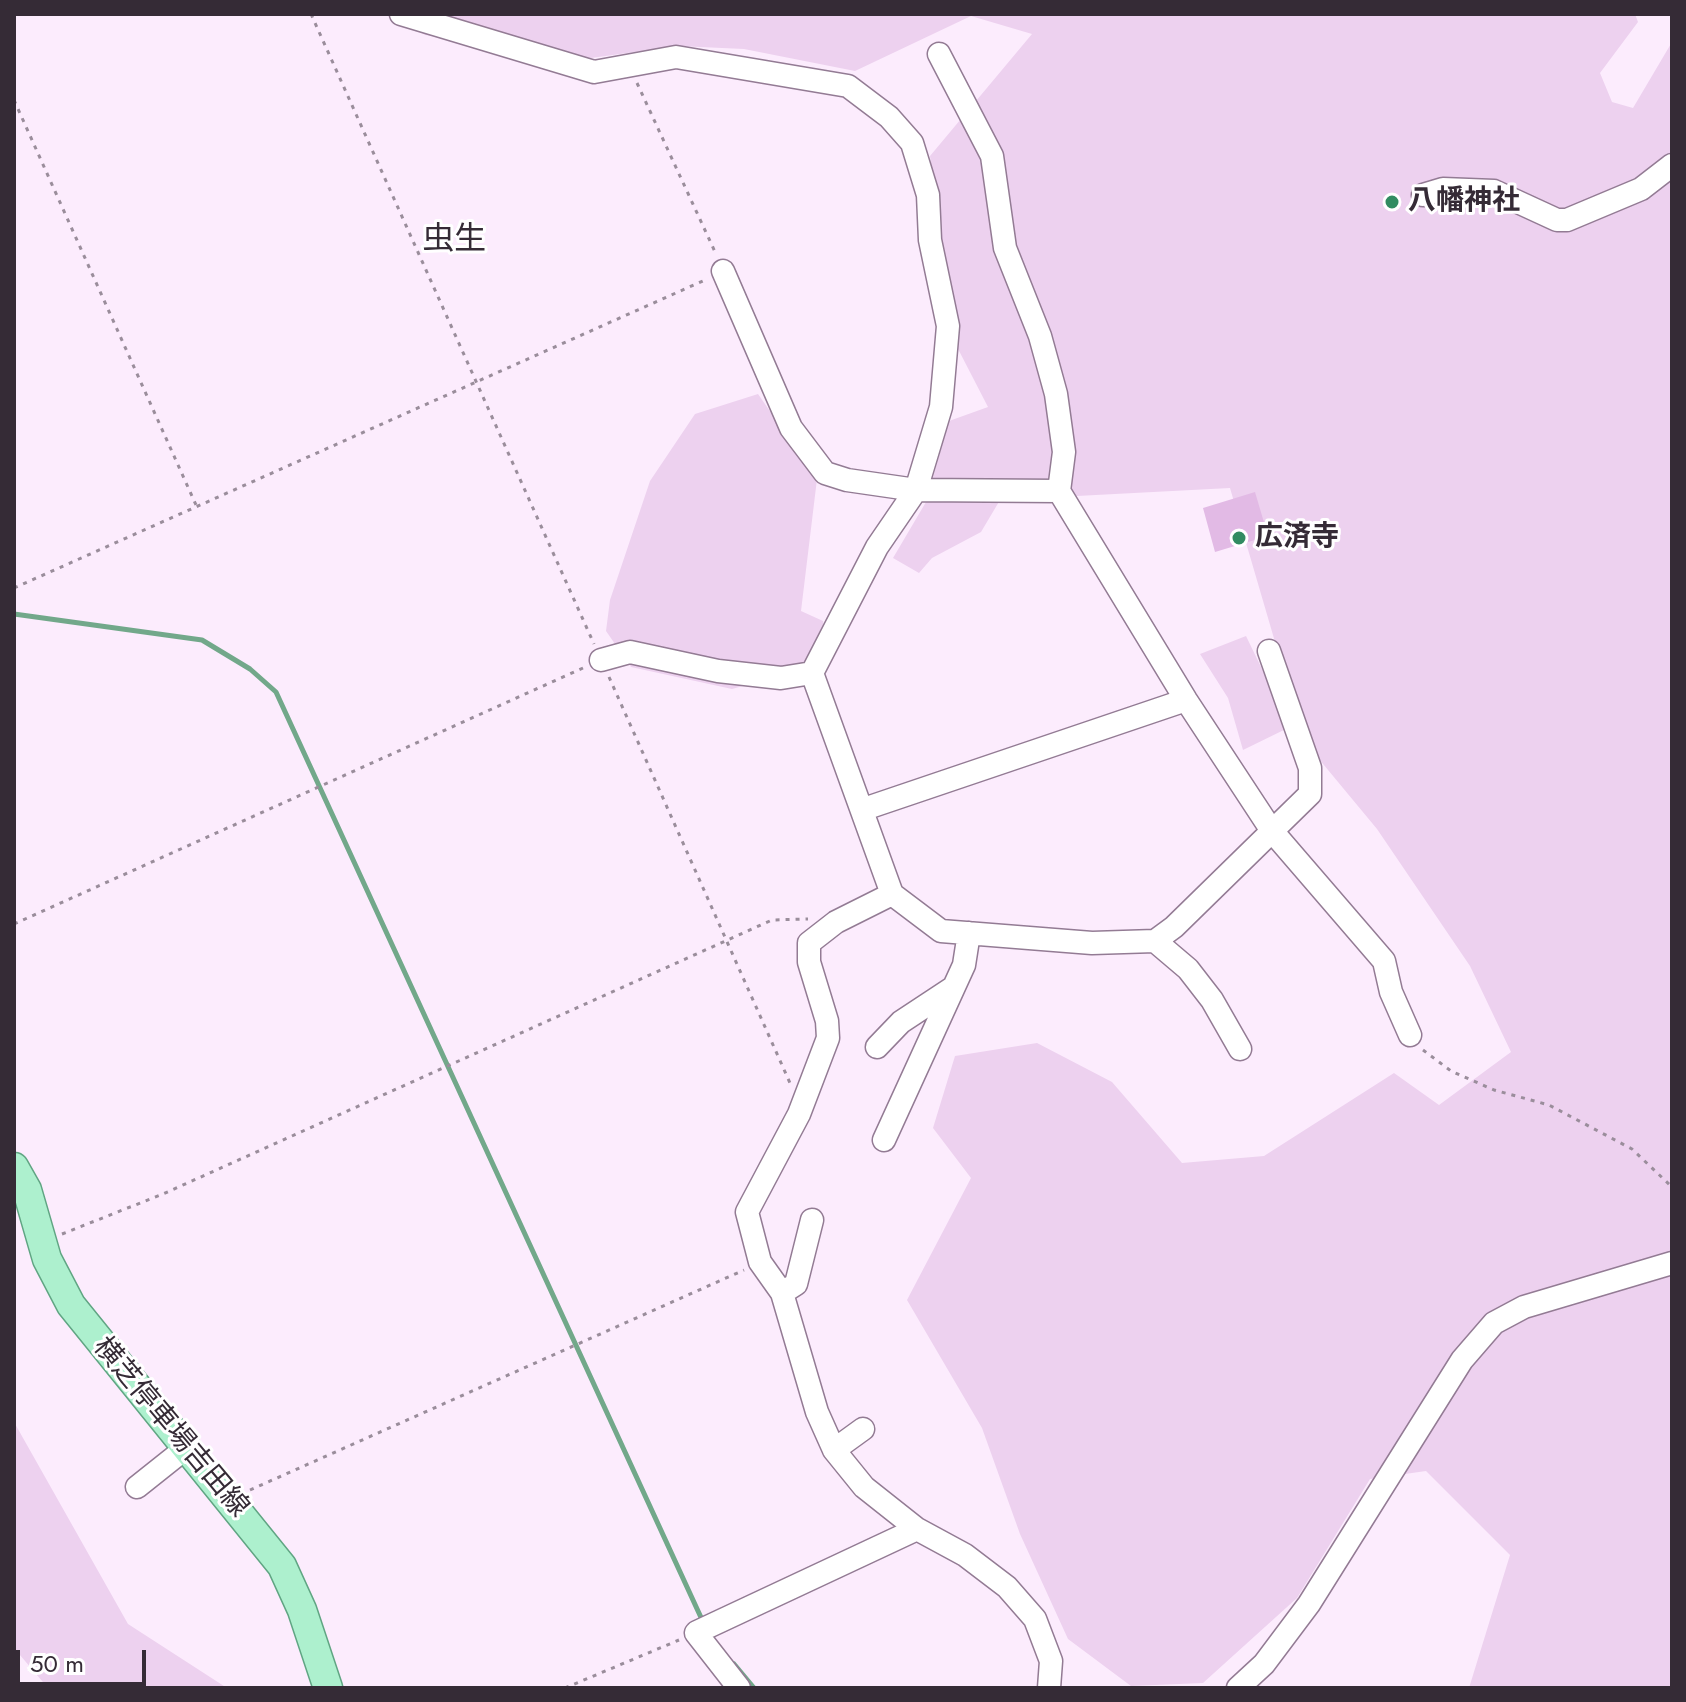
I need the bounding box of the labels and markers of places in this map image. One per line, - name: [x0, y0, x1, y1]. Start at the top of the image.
- place label: 八幡神社: [1408, 185, 1520, 219]
- marker: 八幡神社: [1383, 193, 1401, 211]
- place label: 広済寺: [1255, 521, 1339, 555]
- marker: 広済寺: [1230, 529, 1248, 547]

